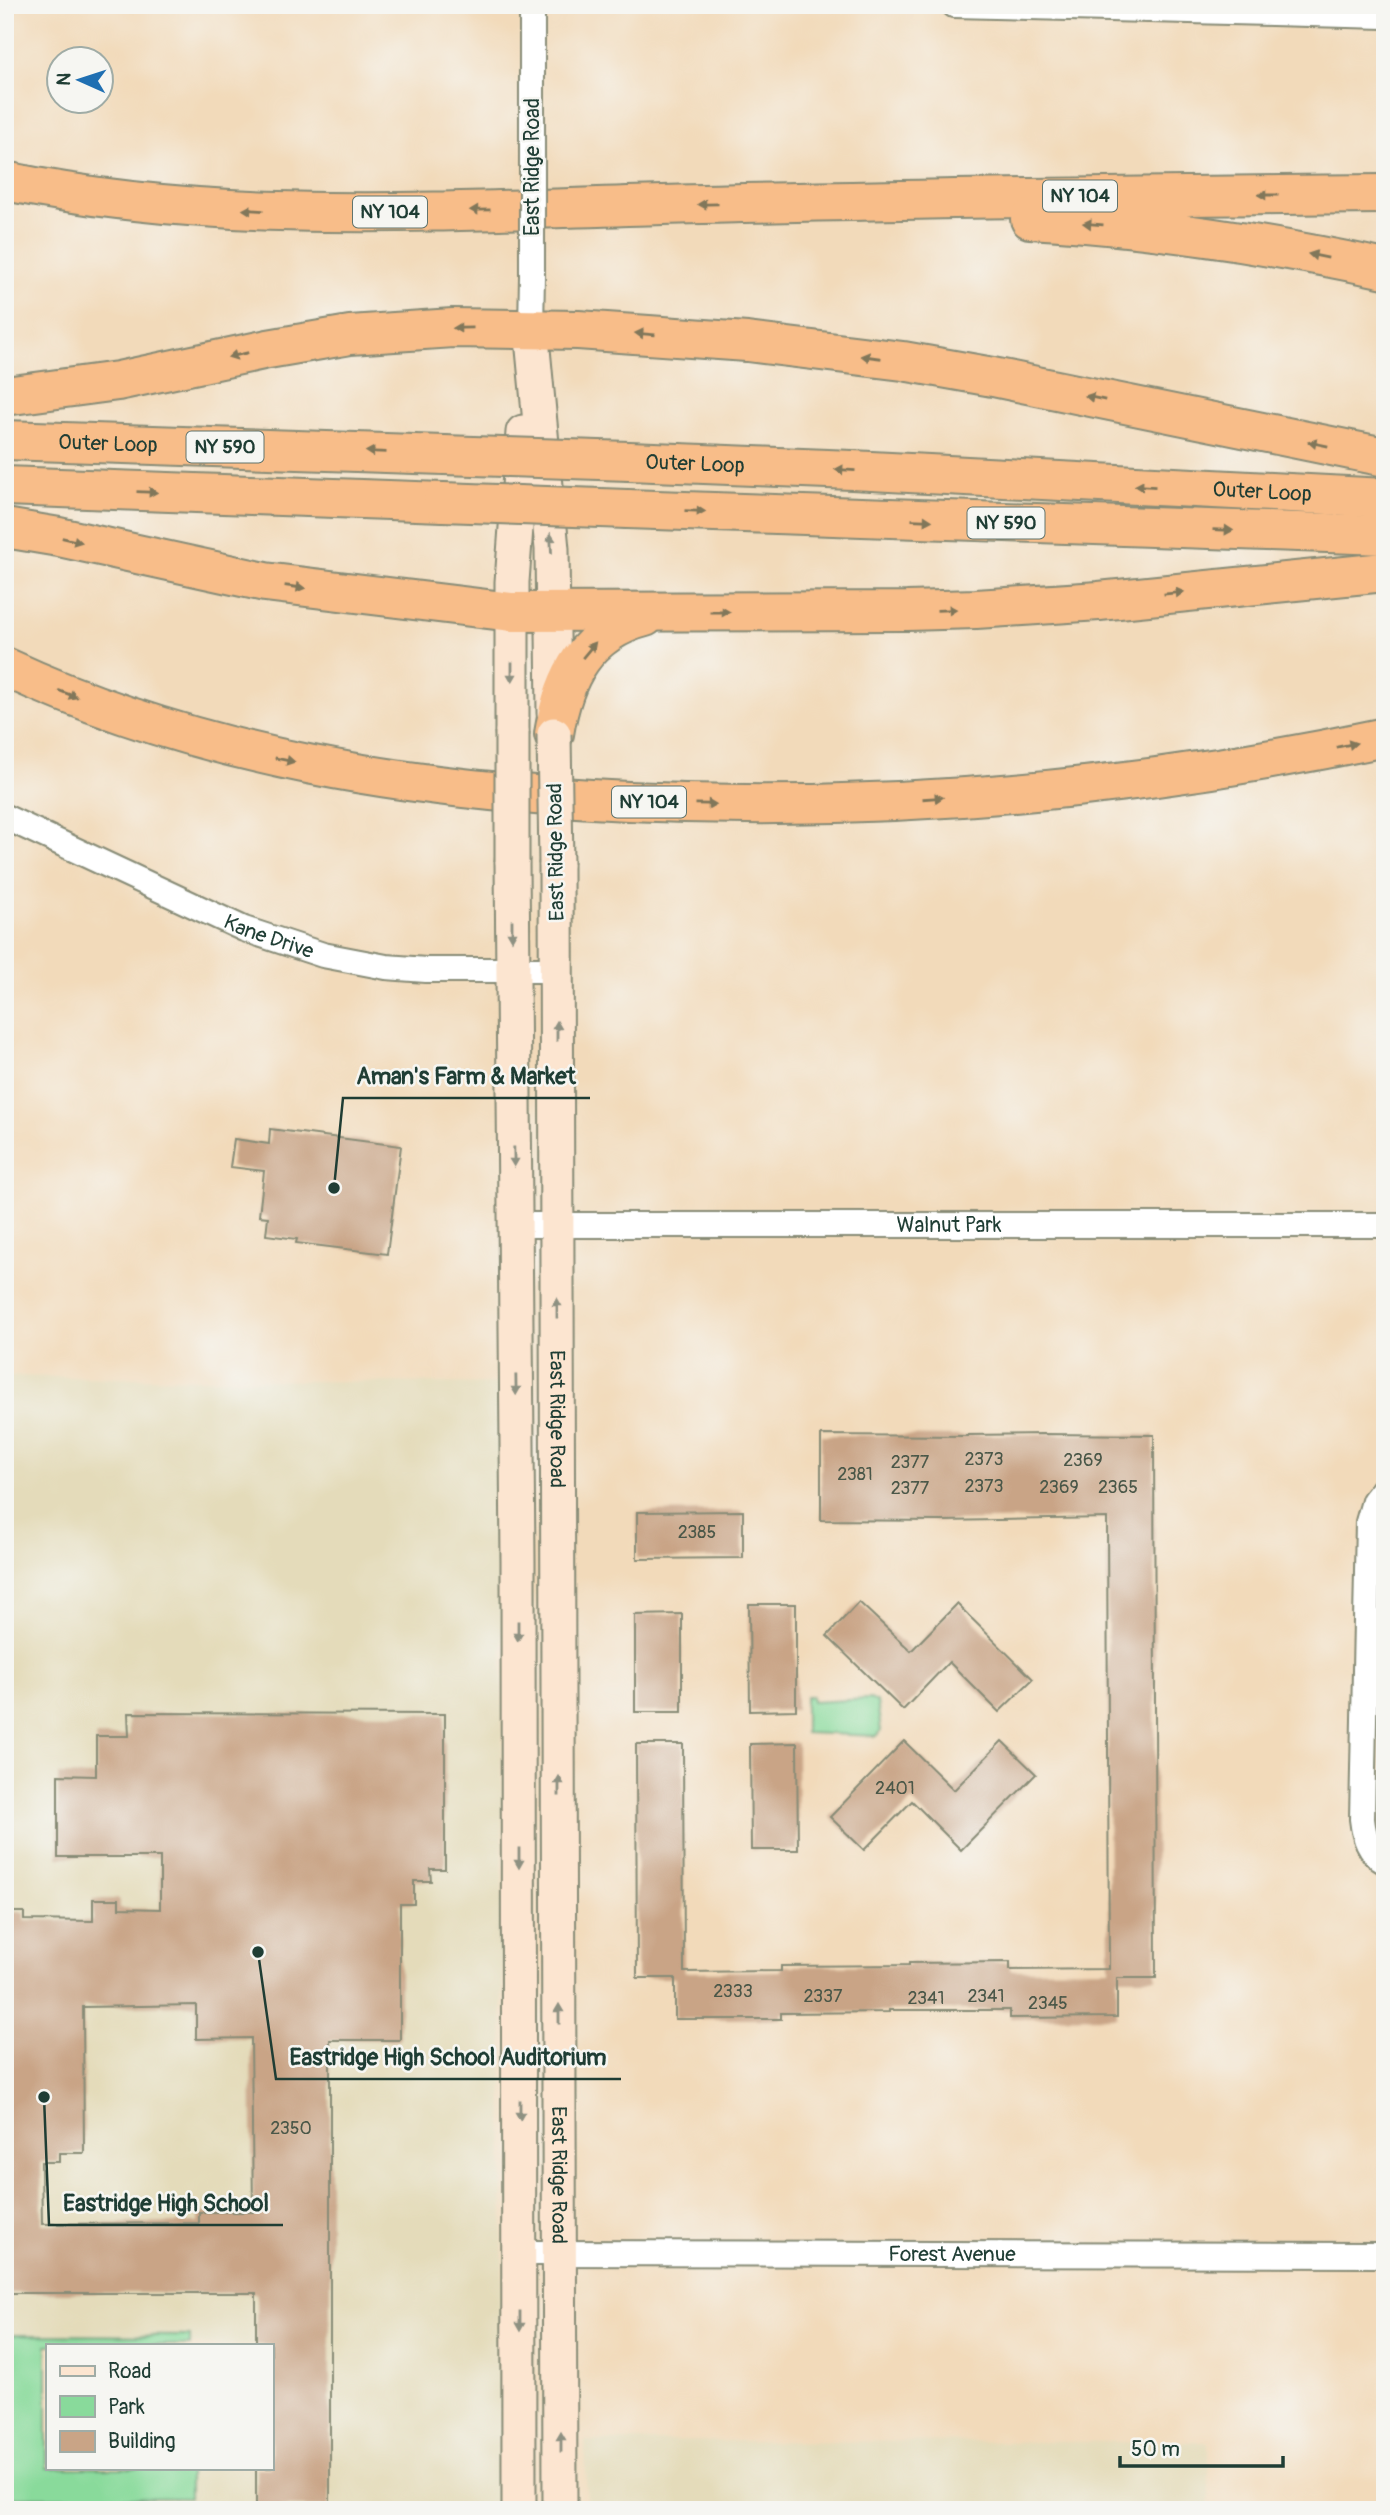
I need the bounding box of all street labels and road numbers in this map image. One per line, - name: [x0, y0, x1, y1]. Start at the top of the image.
- street label: East Ridge Road: [519, 98, 546, 236]
- road number: NY 104: [1043, 180, 1117, 212]
- road number: NY 104: [353, 196, 427, 228]
- street label: Outer Loop: [58, 428, 158, 459]
- road number: NY 590: [187, 432, 264, 462]
- street label: Outer Loop: [645, 448, 745, 479]
- street label: Outer Loop: [1212, 475, 1313, 508]
- road number: NY 590: [968, 508, 1044, 538]
- street label: East Ridge Road: [541, 783, 571, 921]
- road number: NY 104: [612, 786, 686, 818]
- street label: Kane Drive: [220, 908, 318, 965]
- street label: Walnut Park: [897, 1212, 1002, 1239]
- street label: East Ridge Road: [544, 1350, 571, 1488]
- street label: East Ridge Road: [546, 2106, 573, 2244]
- street label: Forest Avenue: [888, 2240, 1016, 2268]

